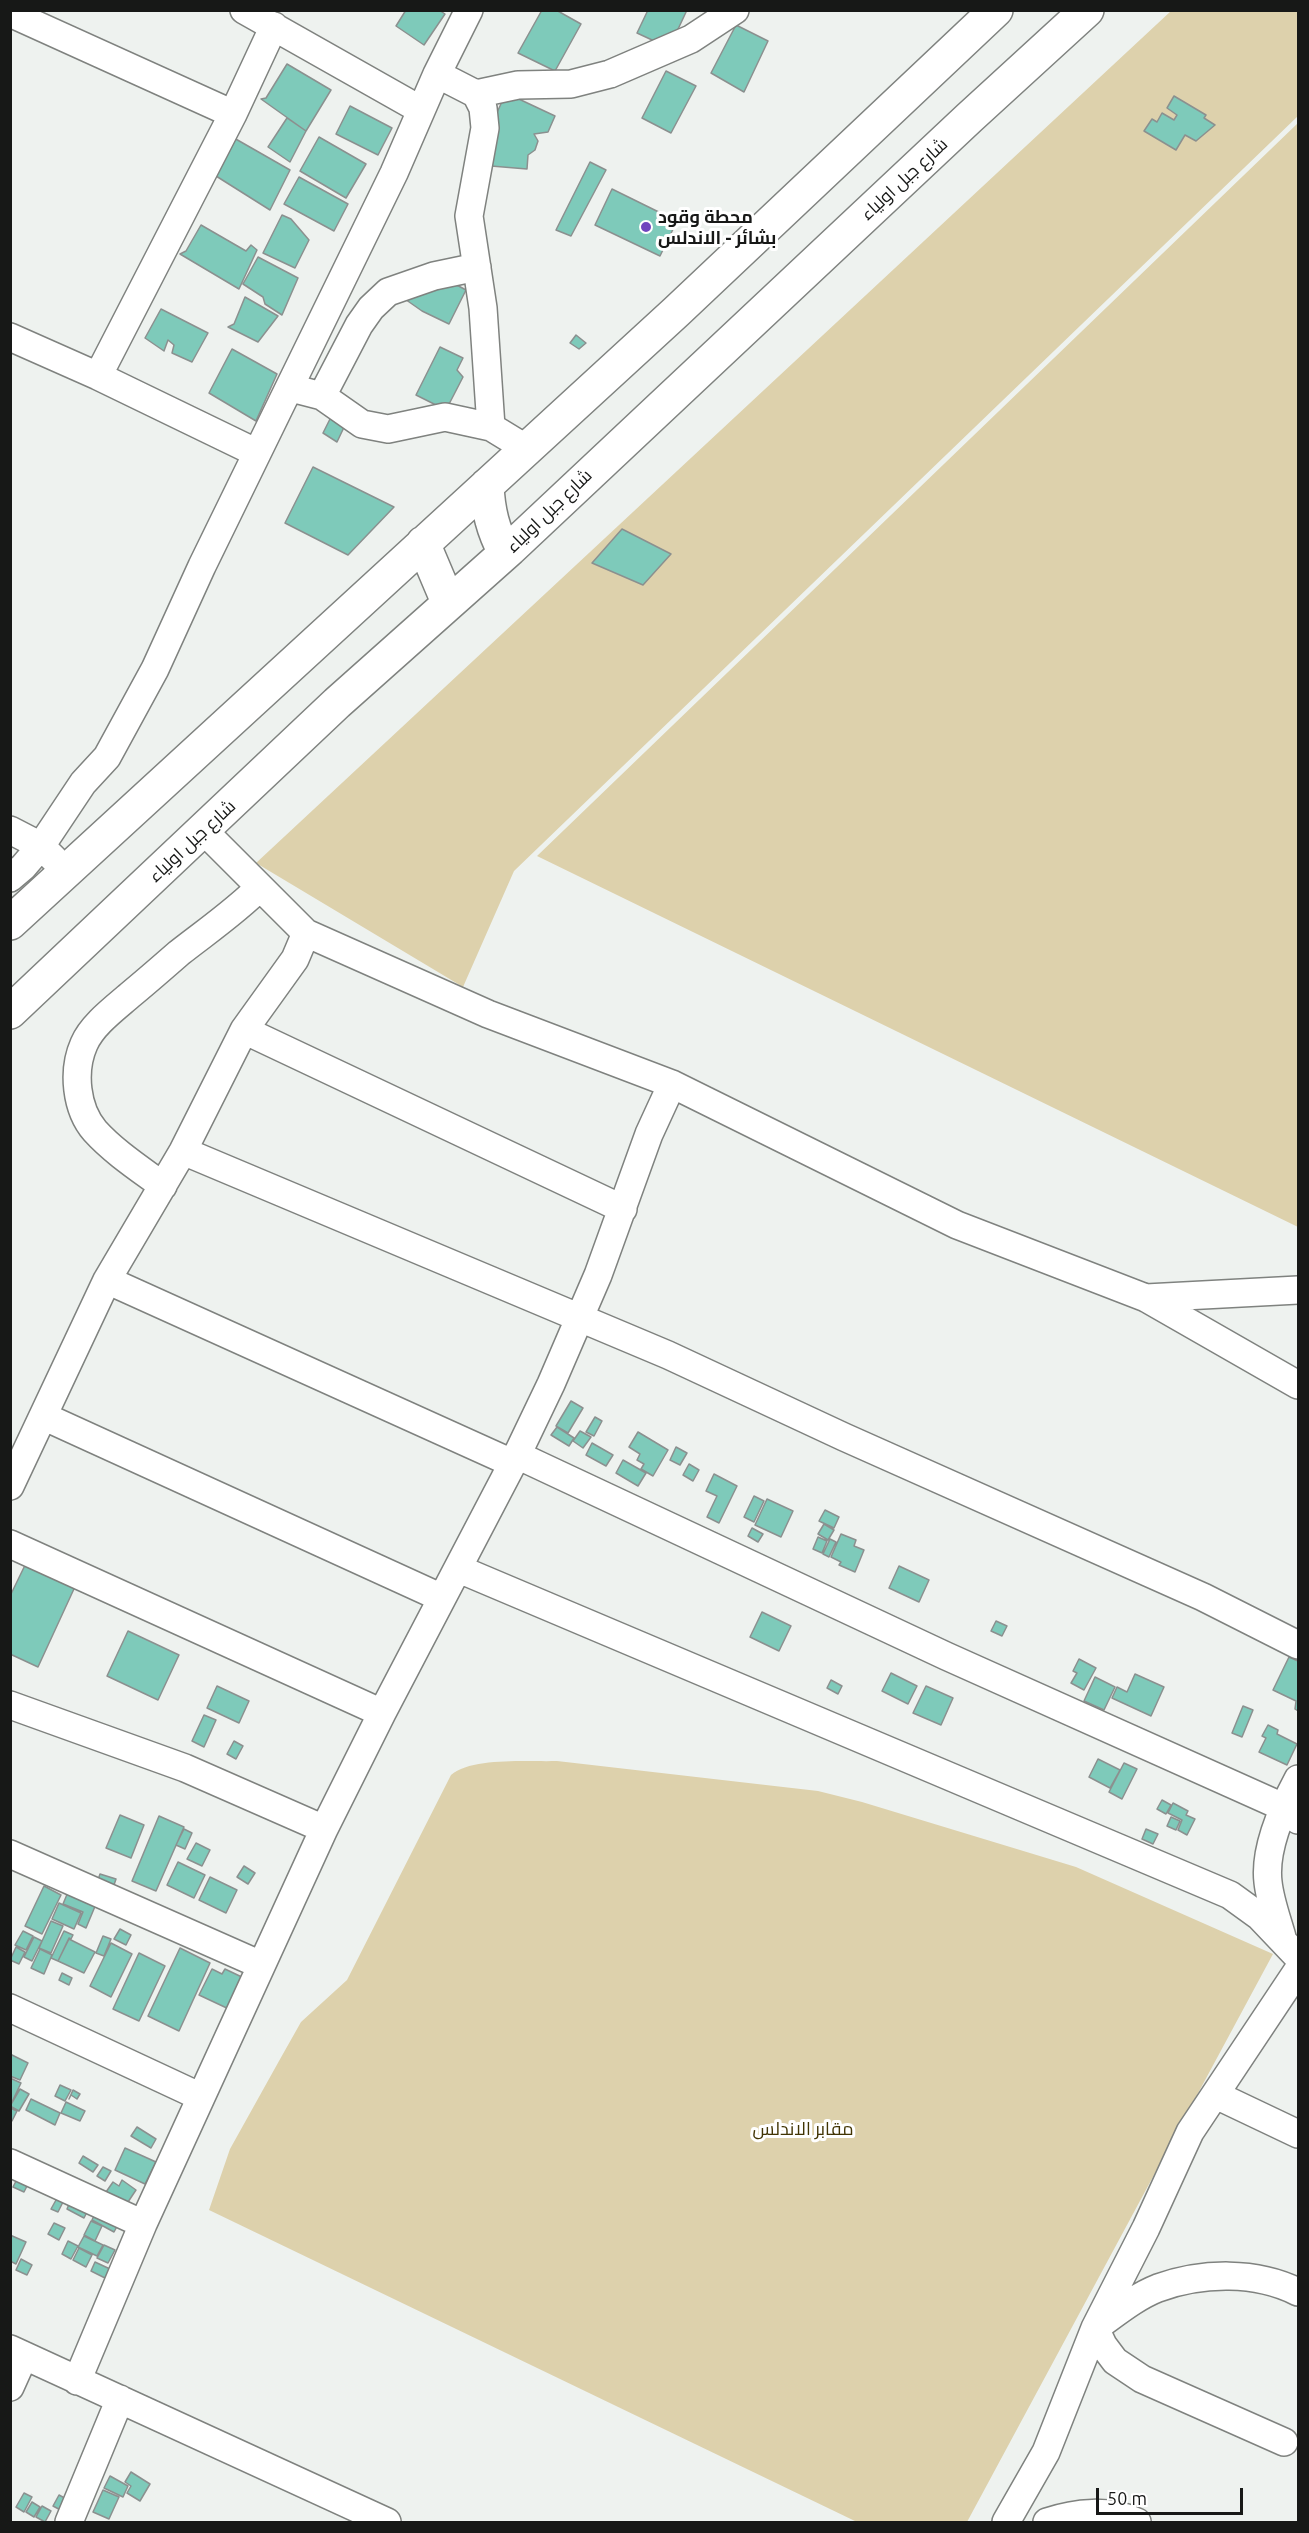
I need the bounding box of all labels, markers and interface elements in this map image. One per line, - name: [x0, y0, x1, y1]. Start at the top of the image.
- street label: شارع جبل اولياء: [856, 133, 952, 225]
- place label: محطة وقود بشائر - الاندلس: [658, 206, 776, 248]
- marker: محطة وقود بشائر - الاندلس: [639, 220, 653, 234]
- street label: شارع جبل اولياء: [502, 465, 596, 557]
- street label: شارع جبل اولياء: [144, 795, 240, 887]
- park label: مقابر الاندلس: [753, 2118, 853, 2140]
- scale bar: [1099, 2476, 1246, 2514]
- text: 50 m: [1107, 2488, 1147, 2508]

